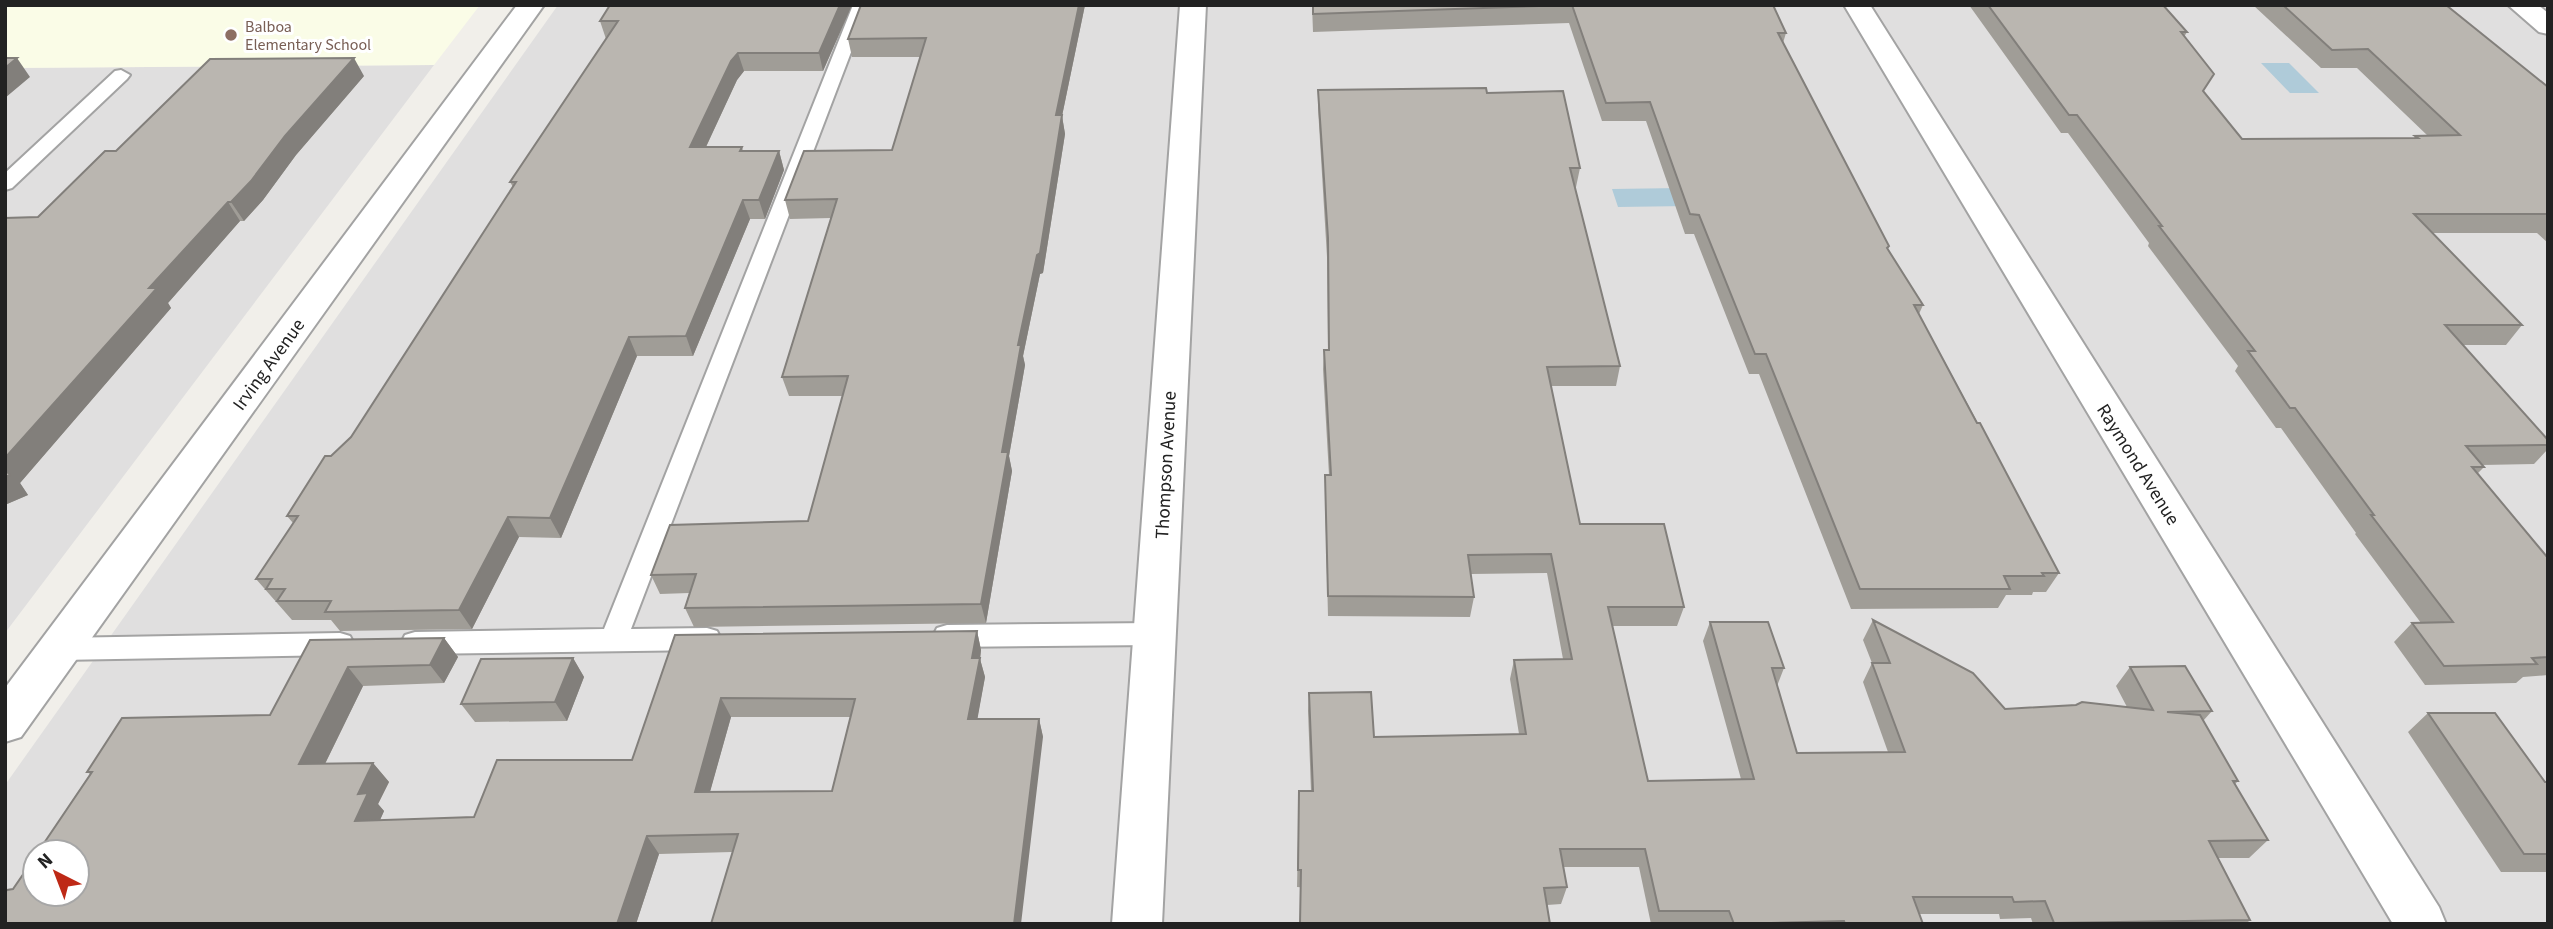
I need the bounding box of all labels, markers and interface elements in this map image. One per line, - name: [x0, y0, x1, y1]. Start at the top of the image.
- place label: Balboa Elementary School: [245, 16, 371, 56]
- marker: Balboa Elementary School: [223, 27, 239, 43]
- street label: Irving Avenue: [227, 313, 312, 416]
- street label: Thompson Avenue: [1149, 390, 1184, 540]
- street label: Raymond Avenue: [2090, 399, 2186, 531]
- north arrow: [21, 838, 91, 908]
- text: N: [32, 847, 59, 876]

